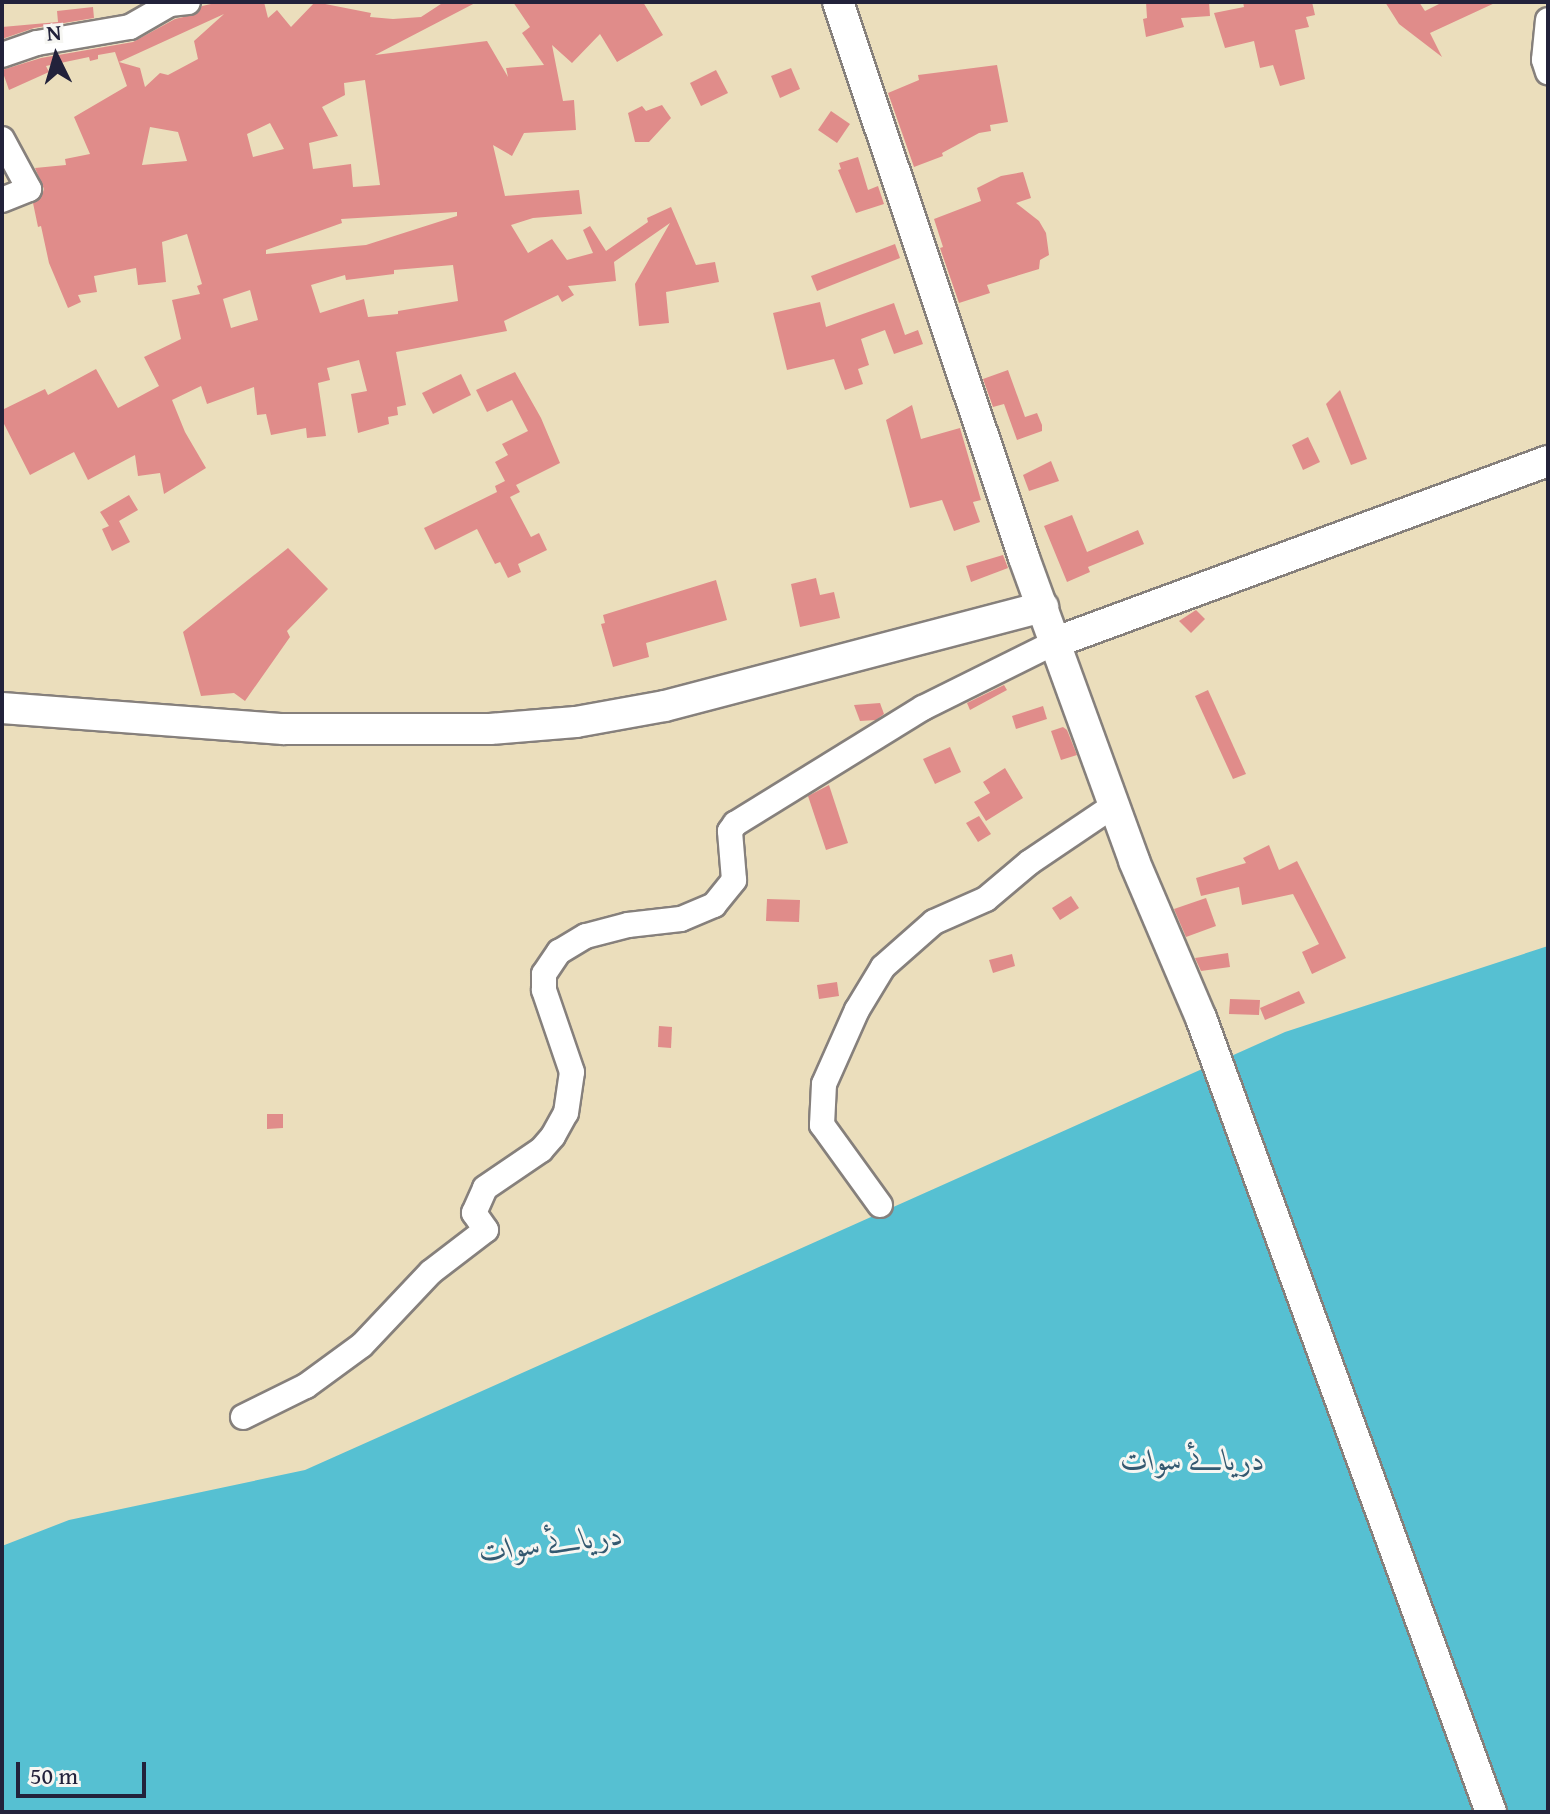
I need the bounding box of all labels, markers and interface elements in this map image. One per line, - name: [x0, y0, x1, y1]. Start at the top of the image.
- north arrow: [16, 16, 96, 96]
- text: N: [45, 16, 63, 49]
- water label: دریائے سوات: [1121, 1441, 1265, 1477]
- water label: دریائے سوات: [477, 1515, 625, 1569]
- scale bar: [20, 1746, 150, 1796]
- text: 50 m: [30, 1758, 78, 1793]

